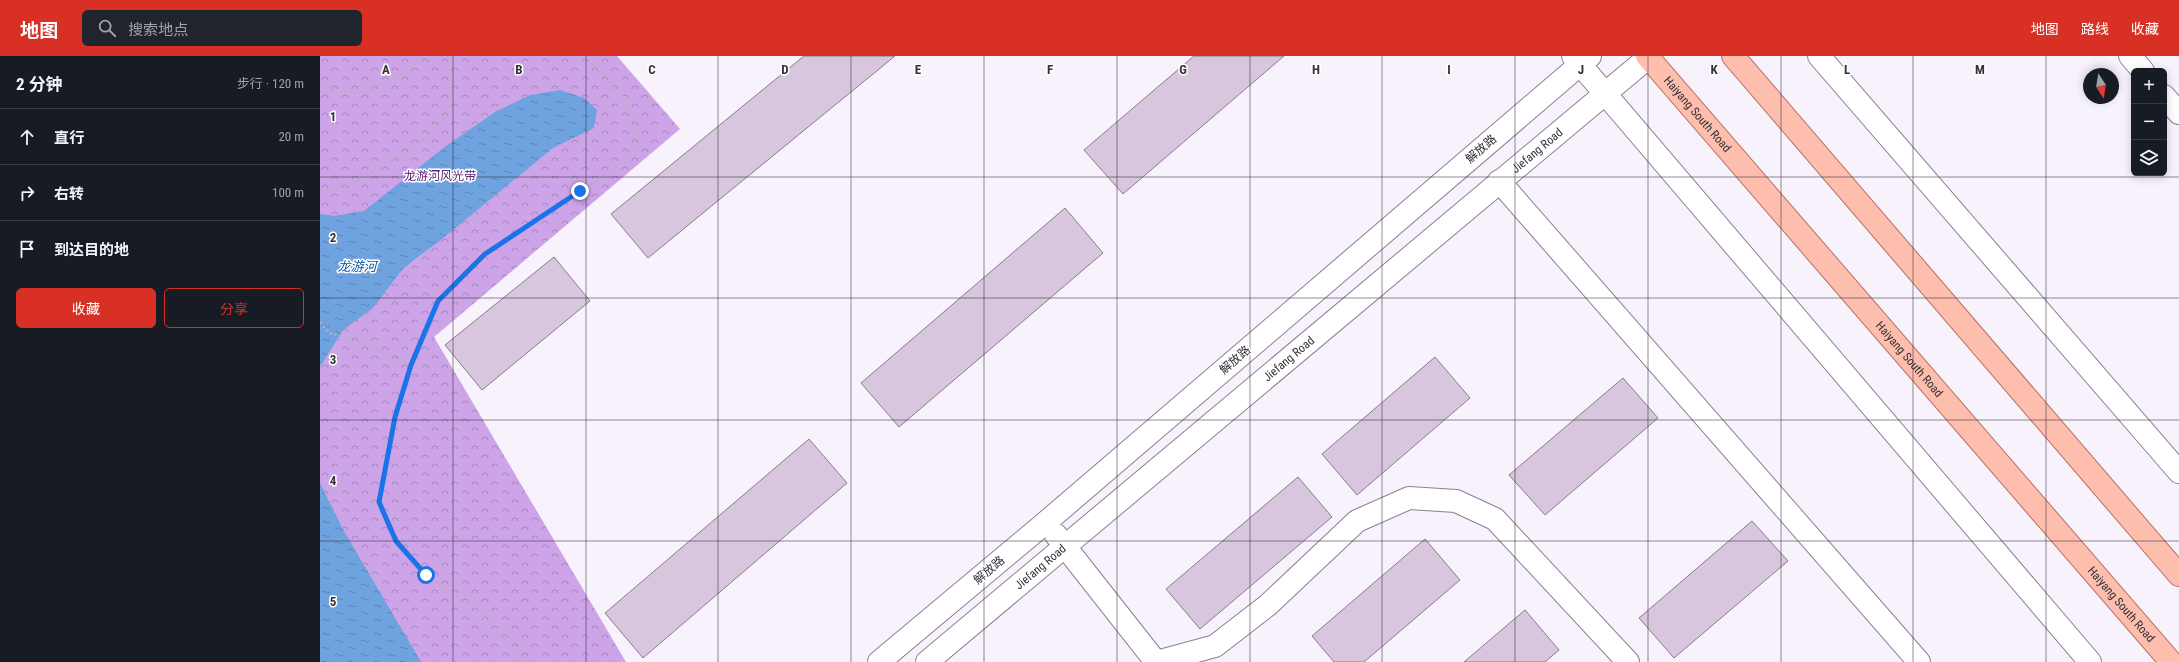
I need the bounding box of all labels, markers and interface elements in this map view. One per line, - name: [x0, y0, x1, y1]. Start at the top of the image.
- search box: [82, 10, 362, 46]
- icon: search: [96, 17, 118, 39]
- text: 地图: [20, 19, 58, 42]
- text: 搜索地点: [128, 21, 188, 39]
- text: 地图: [2031, 21, 2059, 37]
- text: 路线: [2081, 21, 2109, 37]
- text: 收藏: [2131, 21, 2159, 37]
- text: A: [382, 62, 390, 77]
- text: B: [515, 62, 523, 77]
- text: C: [648, 62, 656, 77]
- text: D: [781, 62, 789, 77]
- text: E: [915, 62, 922, 77]
- text: F: [1047, 62, 1053, 77]
- text: G: [1179, 62, 1187, 77]
- text: H: [1312, 62, 1320, 77]
- text: I: [1447, 62, 1451, 77]
- text: J: [1578, 62, 1584, 77]
- text: K: [1710, 62, 1718, 77]
- text: L: [1844, 62, 1850, 77]
- text: M: [1975, 62, 1985, 77]
- north arrow: [2083, 68, 2119, 104]
- map controls: [2131, 68, 2167, 176]
- button: +: [2131, 68, 2167, 104]
- text: 2 分钟: [16, 74, 63, 94]
- street label: Haiyang South Road: [1661, 74, 1734, 155]
- text: 步行 · 120 m: [237, 76, 304, 91]
- button: −: [2131, 104, 2167, 140]
- text: 1: [330, 109, 336, 124]
- street label: Jiefang Road: [1509, 125, 1565, 176]
- icon: ahead: [16, 126, 38, 148]
- text: 直行: [54, 129, 84, 147]
- text: 20 m: [278, 129, 304, 144]
- street label: 解放路: [1463, 132, 1499, 166]
- button: layers: [2131, 140, 2167, 176]
- park label: 龙游河风光带: [404, 169, 476, 183]
- icon: right: [16, 182, 38, 204]
- route end: [571, 182, 589, 200]
- text: 右转: [54, 185, 84, 203]
- text: 100 m: [272, 185, 304, 200]
- text: 2: [330, 230, 337, 245]
- icon: arrive: [16, 238, 38, 260]
- text: 到达目的地: [54, 241, 129, 259]
- water label: 龙游河: [337, 259, 379, 274]
- button: 收藏: [16, 288, 156, 328]
- button: 分享: [164, 288, 304, 328]
- street label: Haiyang South Road: [1873, 319, 1946, 400]
- street label: Jiefang Road: [1260, 333, 1317, 384]
- street label: 解放路: [1217, 343, 1253, 377]
- text: 3: [330, 352, 336, 367]
- text: 4: [330, 473, 337, 488]
- street label: Jiefang Road: [1012, 542, 1069, 592]
- street label: 解放路: [971, 553, 1007, 587]
- street label: Haiyang South Road: [2085, 564, 2158, 645]
- route start: [417, 566, 435, 584]
- text: 5: [330, 594, 337, 609]

